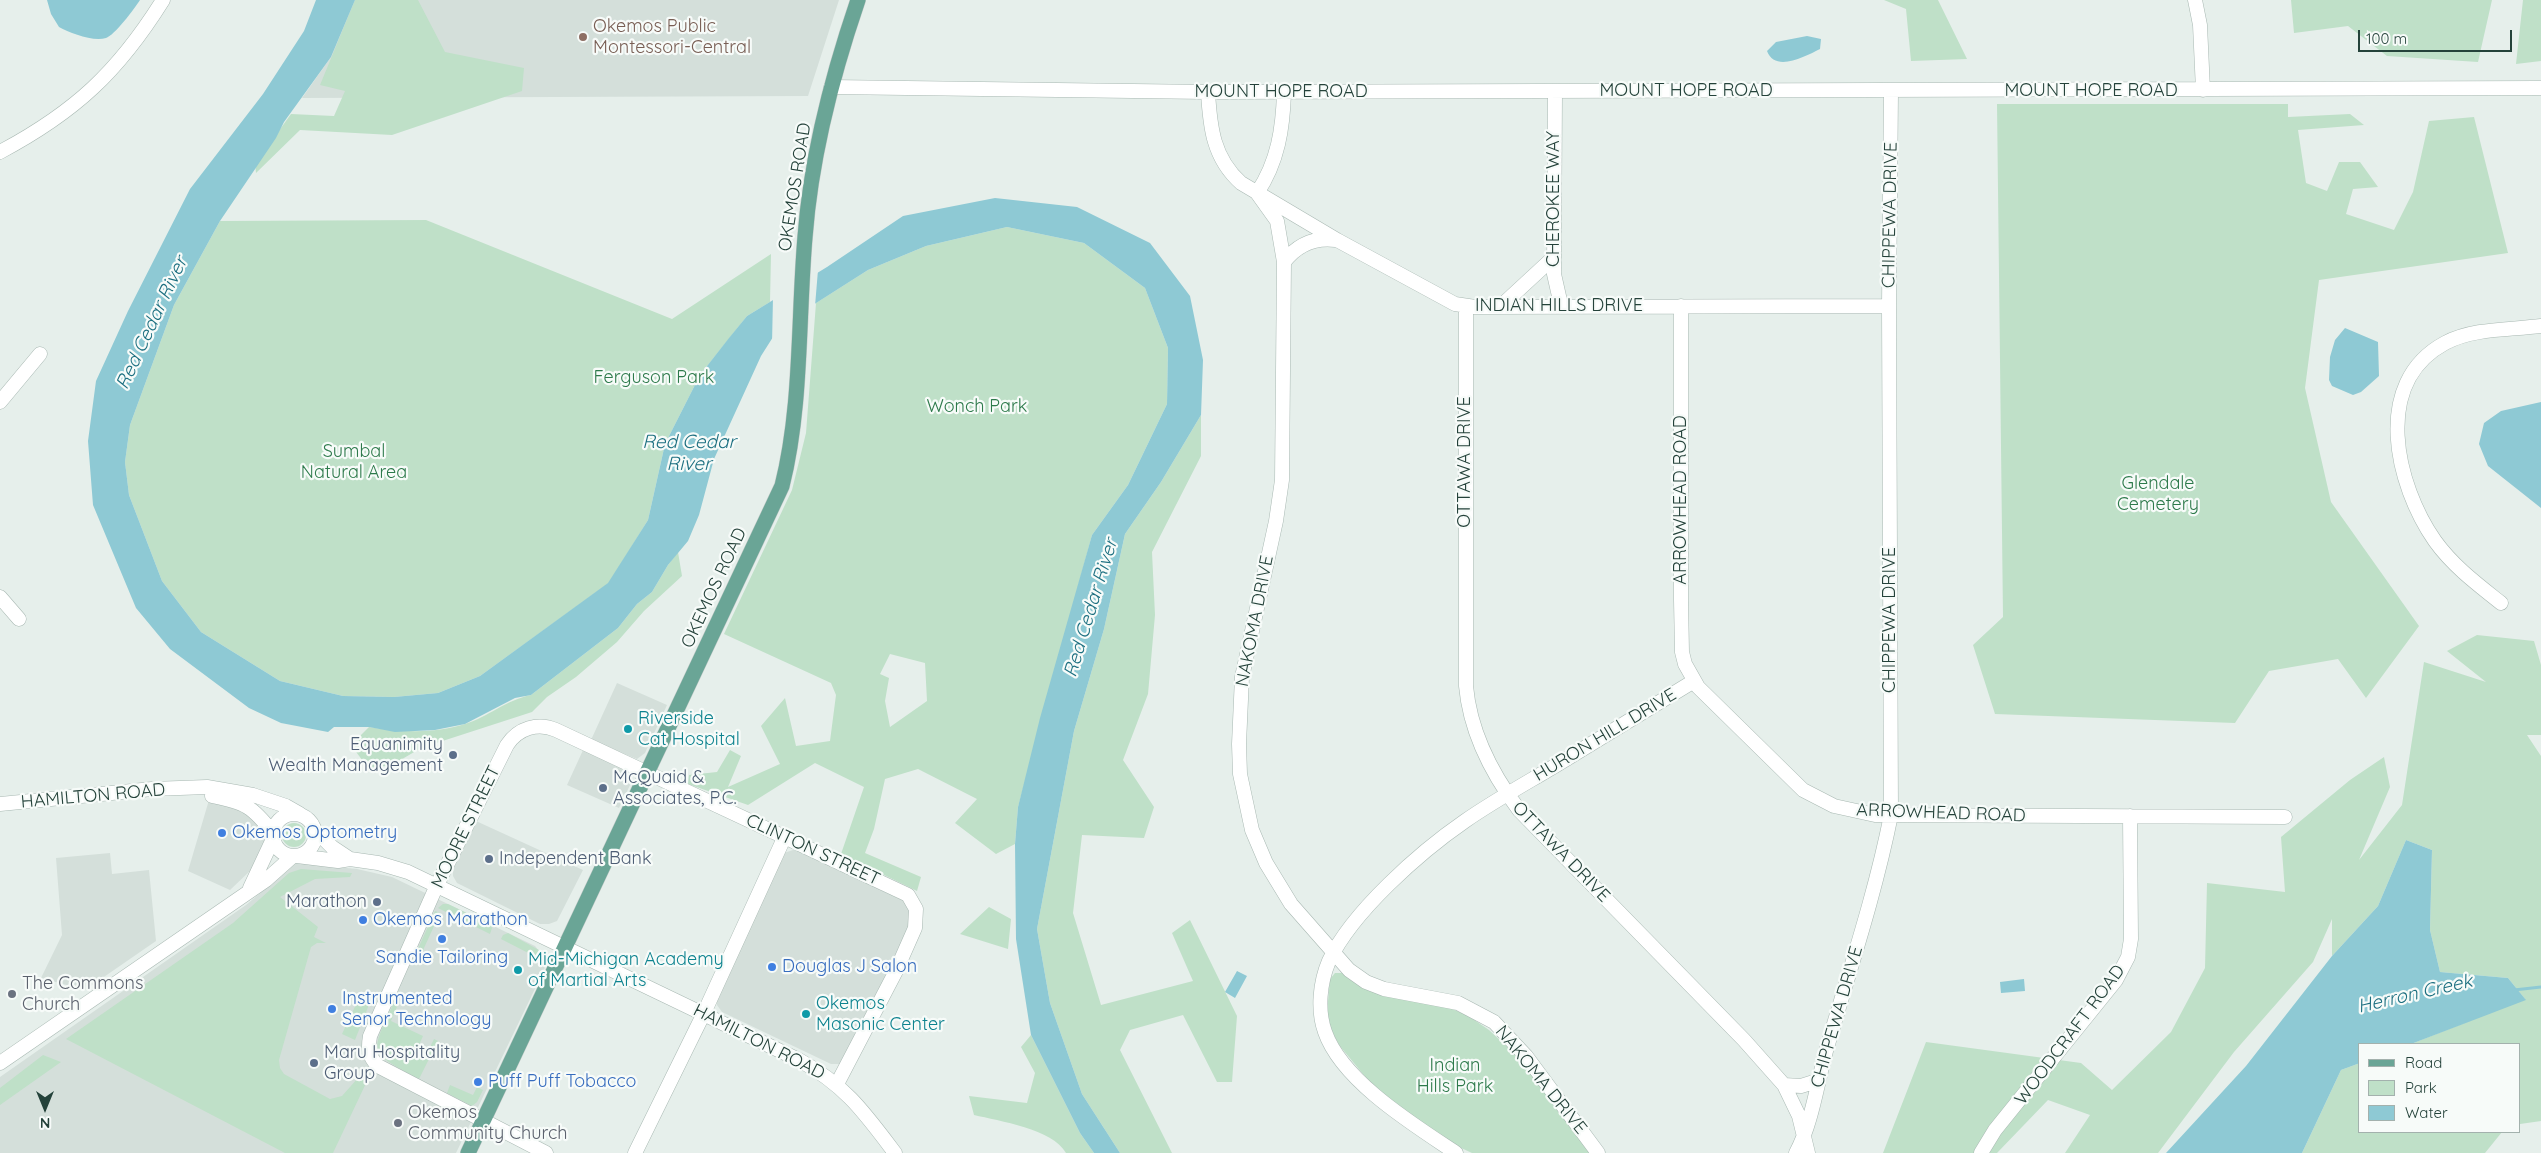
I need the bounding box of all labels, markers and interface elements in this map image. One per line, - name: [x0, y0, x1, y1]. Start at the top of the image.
- place label: Okemos Public Montessori-Central: [593, 16, 751, 58]
- scale bar: [2361, 20, 2515, 52]
- text: 100 m: [2366, 29, 2407, 48]
- marker: Okemos Public Montessori-Central: [577, 31, 589, 43]
- street label: MOUNT HOPE ROAD: [1599, 80, 1773, 102]
- street label: MOUNT HOPE ROAD: [2004, 80, 2178, 102]
- street label: MOUNT HOPE ROAD: [1194, 81, 1368, 103]
- street label: OKEMOS ROAD: [774, 121, 816, 253]
- street label: CHEROKEE WAY: [1543, 131, 1565, 267]
- street label: CHIPPEWA DRIVE: [1878, 142, 1902, 288]
- water label: Red Cedar River: [111, 253, 193, 393]
- street label: INDIAN HILLS DRIVE: [1475, 295, 1643, 317]
- park label: Ferguson Park: [594, 367, 714, 389]
- park label: Wonch Park: [927, 396, 1027, 418]
- street label: OTTAWA DRIVE: [1454, 396, 1476, 528]
- street label: ARROWHEAD ROAD: [1670, 415, 1692, 585]
- water label: Red Cedar River: [642, 431, 736, 475]
- park label: Sumbal Natural Area: [301, 441, 407, 484]
- park label: Glendale Cemetery: [2117, 473, 2199, 516]
- street label: OKEMOS ROAD: [677, 525, 751, 651]
- water label: Red Cedar River: [1059, 536, 1123, 680]
- street label: CHIPPEWA DRIVE: [1879, 547, 1901, 693]
- street label: NAKOMA DRIVE: [1232, 554, 1278, 688]
- street label: HURON HILL DRIVE: [1530, 684, 1680, 786]
- place label: Riverside Cat Hospital: [638, 708, 740, 751]
- marker: Riverside Cat Hospital: [622, 723, 634, 735]
- place label: Equanimity Wealth Management: [268, 734, 443, 776]
- marker: Equanimity Wealth Management: [447, 749, 459, 761]
- street label: MOORE STREET: [427, 762, 505, 892]
- place label: McQuaid & Associates, P.C.: [613, 767, 737, 810]
- street label: HAMILTON ROAD: [20, 779, 166, 813]
- marker: McQuaid & Associates, P.C.: [597, 782, 609, 794]
- street label: OTTAWA DRIVE: [1508, 797, 1614, 907]
- street label: ARROWHEAD ROAD: [1856, 799, 2026, 827]
- street label: CLINTON STREET: [742, 809, 884, 891]
- place label: Okemos Optometry: [232, 822, 397, 844]
- marker: Okemos Optometry: [216, 827, 228, 839]
- place label: Independent Bank: [499, 848, 652, 870]
- marker: Independent Bank: [483, 853, 495, 865]
- place label: Marathon: [286, 891, 367, 913]
- marker: Marathon: [371, 896, 383, 908]
- place label: Okemos Marathon: [373, 909, 528, 931]
- marker: Okemos Marathon: [357, 914, 369, 926]
- marker: Sandie Tailoring: [436, 933, 448, 945]
- street label: CHIPPEWA DRIVE: [1806, 944, 1868, 1090]
- place label: Sandie Tailoring: [376, 947, 508, 969]
- place label: Mid-Michigan Academy of Martial Arts: [528, 949, 724, 992]
- place label: Douglas J Salon: [782, 956, 917, 978]
- marker: Douglas J Salon: [766, 961, 778, 973]
- street label: WOODCRAFT ROAD: [2010, 961, 2130, 1109]
- marker: Mid-Michigan Academy of Martial Arts: [512, 964, 524, 976]
- water label: Herron Creek: [2355, 970, 2475, 1018]
- place label: The Commons Church: [22, 973, 143, 1016]
- marker: The Commons Church: [6, 988, 18, 1000]
- place label: Instrumented Senor Technology: [342, 988, 491, 1030]
- place label: Okemos Masonic Center: [816, 993, 945, 1036]
- street label: HAMILTON ROAD: [690, 999, 828, 1085]
- marker: Instrumented Senor Technology: [326, 1003, 338, 1015]
- marker: Okemos Masonic Center: [800, 1008, 812, 1020]
- street label: NAKOMA DRIVE: [1491, 1021, 1591, 1139]
- place label: Maru Hospitality Group: [324, 1042, 460, 1084]
- legend: [2358, 1043, 2521, 1133]
- text: Road: [2405, 1053, 2442, 1072]
- park label: Indian Hills Park: [1417, 1055, 1493, 1098]
- marker: Maru Hospitality Group: [308, 1057, 320, 1069]
- place label: Puff Puff Tobacco: [488, 1071, 636, 1093]
- marker: Puff Puff Tobacco: [472, 1076, 484, 1088]
- text: Park: [2405, 1078, 2437, 1097]
- north arrow: [20, 1083, 70, 1133]
- place label: Okemos Community Church: [408, 1102, 567, 1144]
- text: Water: [2405, 1103, 2448, 1122]
- text: N: [40, 1114, 50, 1132]
- marker: Okemos Community Church: [392, 1117, 404, 1129]

